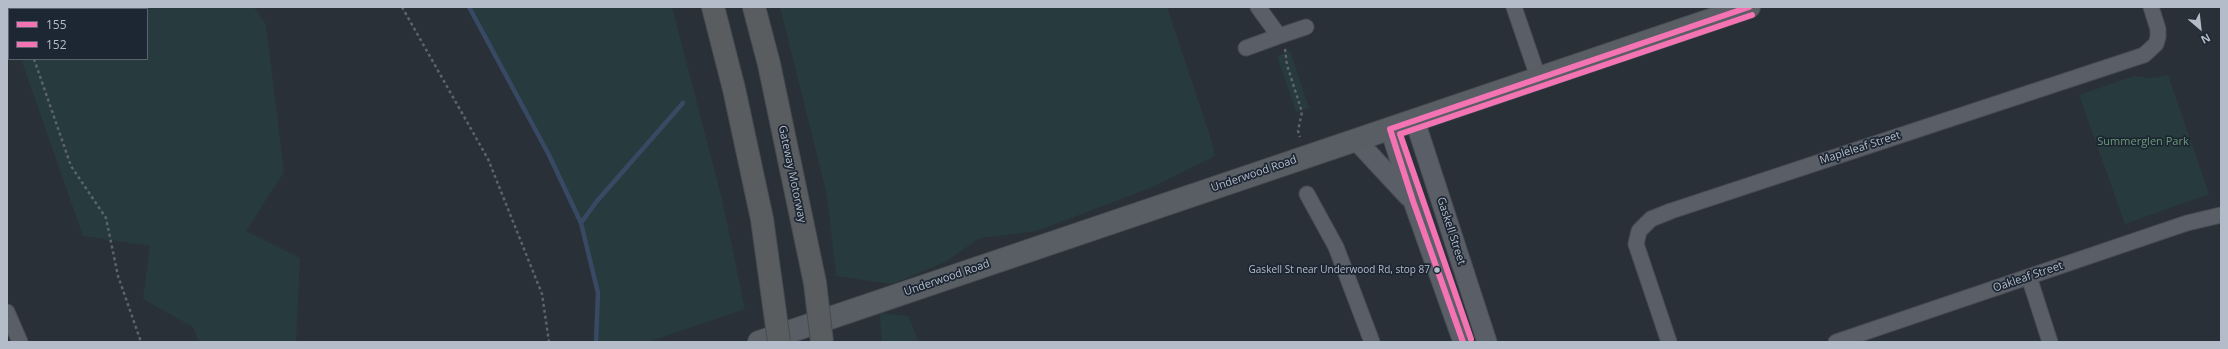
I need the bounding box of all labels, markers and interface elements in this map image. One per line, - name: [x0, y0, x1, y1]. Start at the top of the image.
- legend: [8, 8, 148, 60]
- north arrow: [2180, 8, 2220, 48]
- text: 155: [46, 16, 67, 33]
- text: N: [2198, 30, 2213, 48]
- text: 152: [46, 36, 67, 53]
- street label: Gateway Motorway: [775, 124, 809, 224]
- street label: Mapleleaf Street: [1818, 129, 1902, 167]
- park label: Summerglen Park: [2097, 135, 2189, 149]
- street label: Underwood Road: [1209, 153, 1299, 195]
- street label: Gaskell Street: [1434, 195, 1468, 267]
- street label: Underwood Road: [902, 257, 992, 299]
- street label: Oakleaf Street: [1991, 259, 2065, 295]
- place label: Gaskell St near Underwood Rd, stop 87: [1249, 264, 1430, 276]
- marker: Gaskell St near Underwood Rd, stop 87: [1432, 265, 1442, 275]

